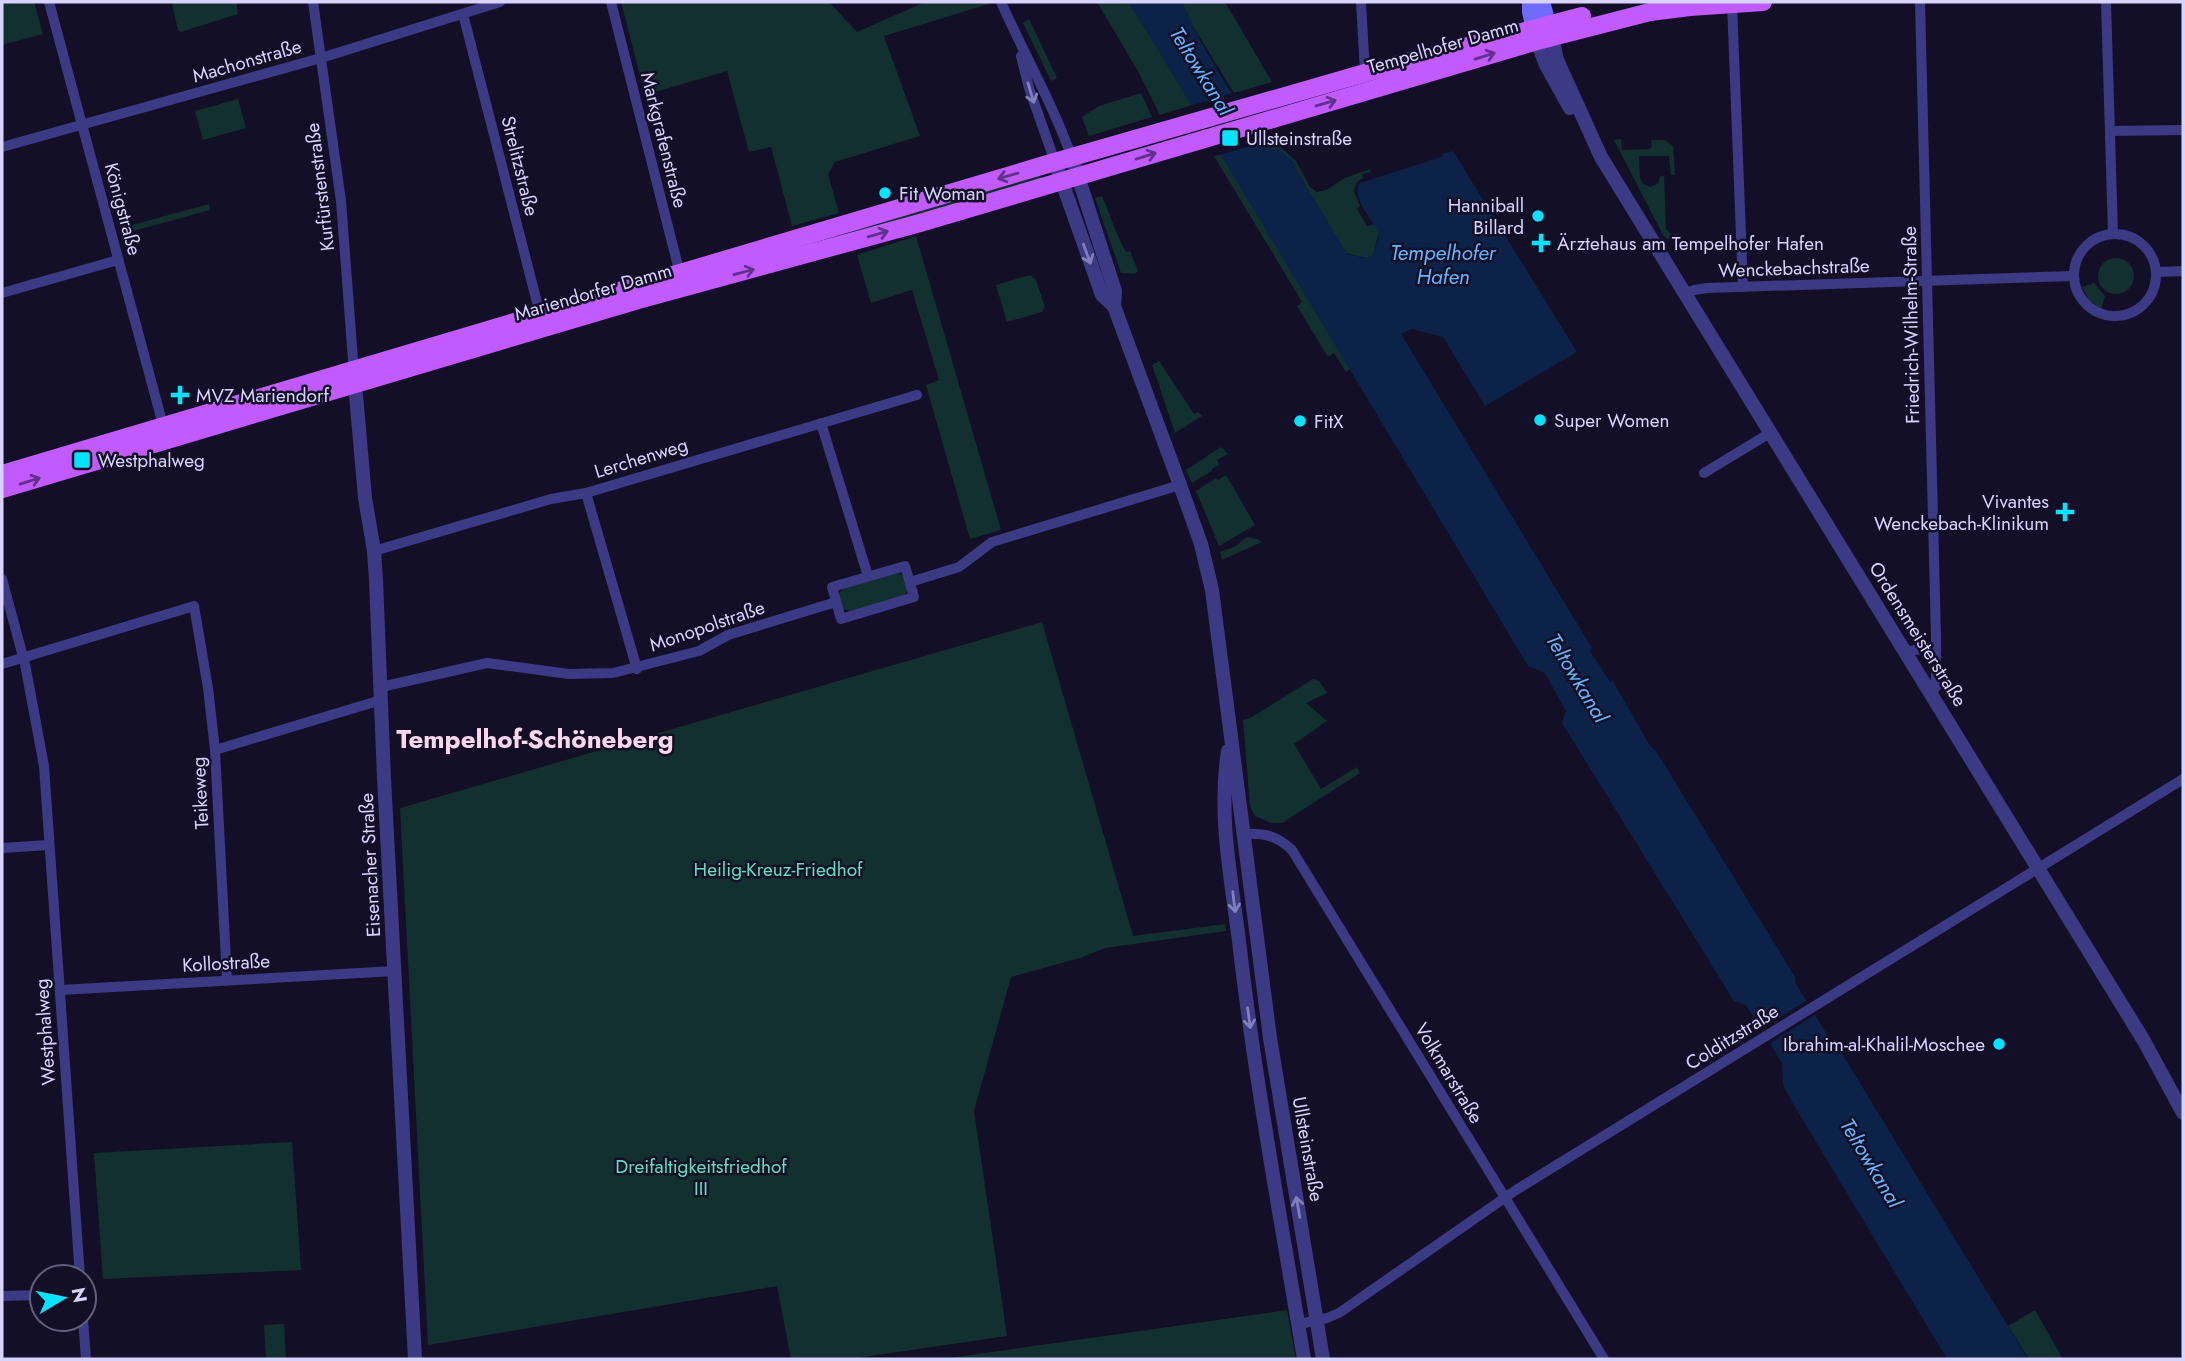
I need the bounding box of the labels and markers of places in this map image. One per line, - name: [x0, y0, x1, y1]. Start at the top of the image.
- place label: Ullsteinstraße: [1246, 125, 1352, 152]
- marker: Ullsteinstraße: [1220, 128, 1240, 148]
- place label: Fit Woman: [899, 180, 985, 207]
- marker: Fit Woman: [877, 185, 893, 201]
- place label: Hanniball Billard: [1448, 192, 1524, 241]
- marker: Hanniball Billard: [1530, 208, 1546, 224]
- place label: Ärztehaus am Tempelhofer Hafen: [1557, 230, 1824, 257]
- marker: Ärztehaus am Tempelhofer Hafen: [1531, 233, 1551, 253]
- place label: MVZ Mariendorf: [196, 382, 329, 409]
- marker: MVZ Mariendorf: [170, 385, 190, 405]
- place label: Super Women: [1554, 407, 1669, 434]
- place label: FitX: [1314, 408, 1344, 435]
- marker: Super Women: [1532, 412, 1548, 428]
- marker: FitX: [1292, 413, 1308, 429]
- place label: Westphalweg: [98, 447, 205, 474]
- marker: Westphalweg: [72, 450, 92, 470]
- place label: Vivantes Wenckebach-Klinikum: [1874, 488, 2049, 537]
- marker: Vivantes Wenckebach-Klinikum: [2055, 502, 2075, 522]
- place label: Ibrahim-al-Khalil-Moschee: [1783, 1031, 1985, 1058]
- marker: Ibrahim-al-Khalil-Moschee: [1991, 1036, 2007, 1052]

